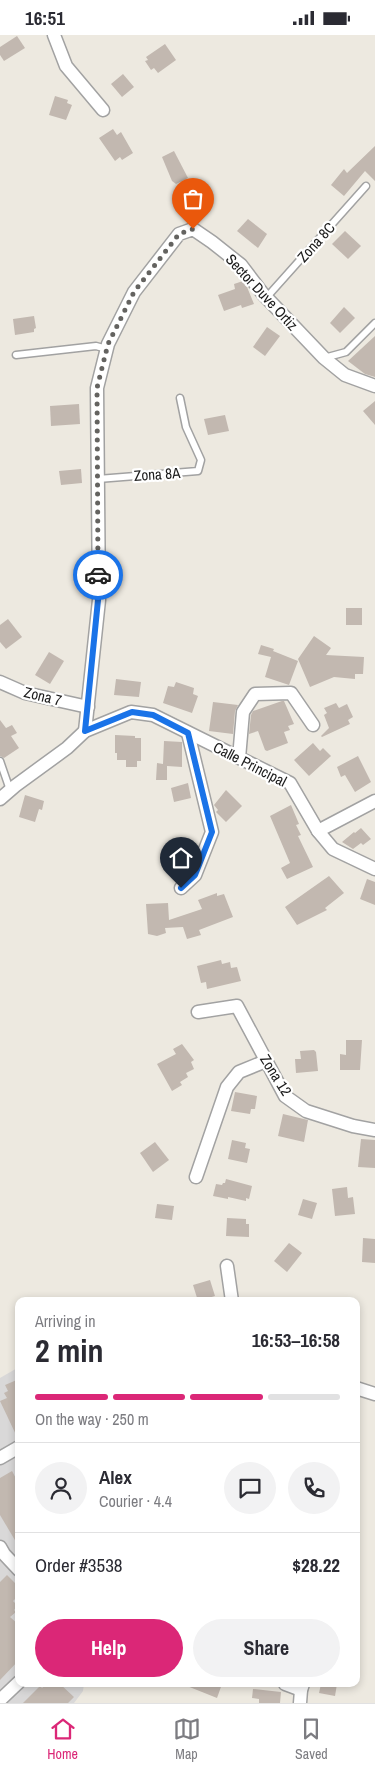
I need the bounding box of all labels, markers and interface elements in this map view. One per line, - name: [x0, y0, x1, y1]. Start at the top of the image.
- text: 16:51: [25, 5, 65, 31]
- pin: [172, 178, 214, 229]
- icon: bag: [179, 185, 207, 213]
- street label: Zona 8C: [292, 217, 340, 267]
- street label: Sector Duve Ortiz: [221, 249, 303, 335]
- street label: Zona 8A: [133, 462, 182, 486]
- courier: [73, 550, 123, 600]
- icon: car: [84, 561, 112, 589]
- street label: Zona 7: [22, 681, 64, 711]
- street label: Calle Principal: [210, 736, 290, 792]
- pin: [160, 837, 202, 888]
- icon: home: [167, 844, 195, 872]
- street label: Zona 12: [255, 1050, 297, 1100]
- text: Arriving in: [35, 1310, 96, 1332]
- text: 16:53–16:58: [252, 1327, 340, 1353]
- text: 2 min: [35, 1329, 104, 1372]
- text: On the way · 250 m: [35, 1408, 149, 1430]
- button: person: [35, 1462, 87, 1514]
- button: chat: [224, 1462, 276, 1514]
- button: phone: [288, 1462, 340, 1514]
- text: Alex: [99, 1464, 132, 1490]
- text: Courier · 4.4: [99, 1490, 172, 1512]
- text: Order #3538: [35, 1552, 122, 1578]
- text: $28.22: [292, 1552, 340, 1578]
- button: Help: [35, 1619, 183, 1677]
- button: Share: [193, 1619, 340, 1677]
- tab: Home: [47, 1715, 78, 1763]
- tab: Map: [173, 1715, 201, 1763]
- tab: Saved: [295, 1715, 328, 1763]

